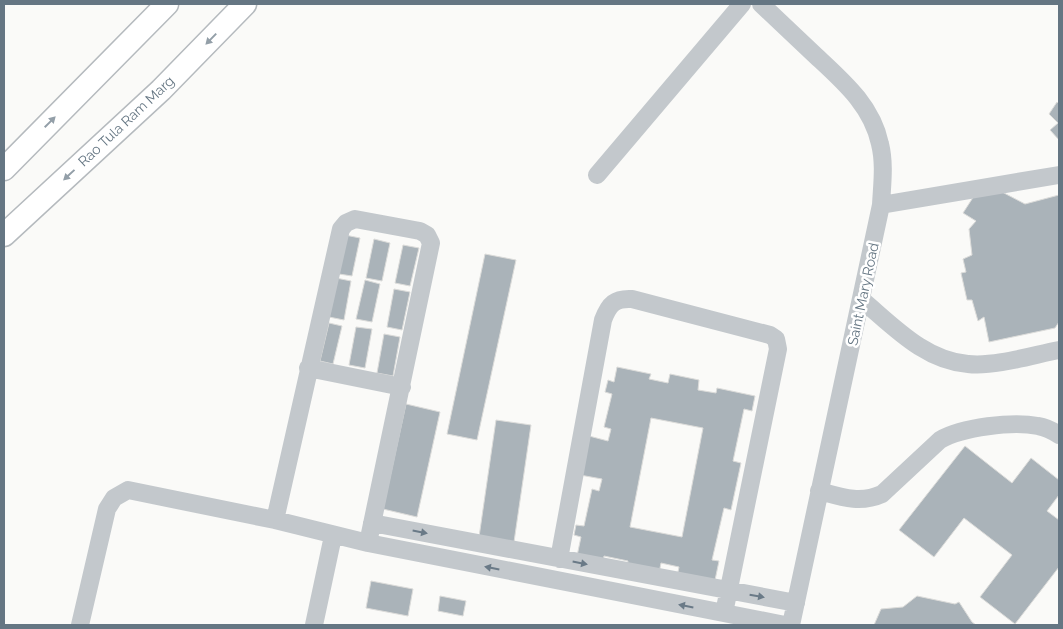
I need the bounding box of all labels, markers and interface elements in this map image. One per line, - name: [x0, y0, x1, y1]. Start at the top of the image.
- one-way arrow: [205, 32, 217, 44]
- street label: Rao Tula Ram Marg: [75, 72, 177, 170]
- one-way arrow: [44, 116, 56, 128]
- one-way arrow: [63, 169, 75, 181]
- street label: Saint Mary Road: [844, 241, 882, 347]
- one-way arrow: [413, 529, 429, 537]
- one-way arrow: [572, 559, 587, 567]
- one-way arrow: [484, 564, 500, 572]
- one-way arrow: [749, 592, 764, 600]
- one-way arrow: [678, 602, 693, 610]

